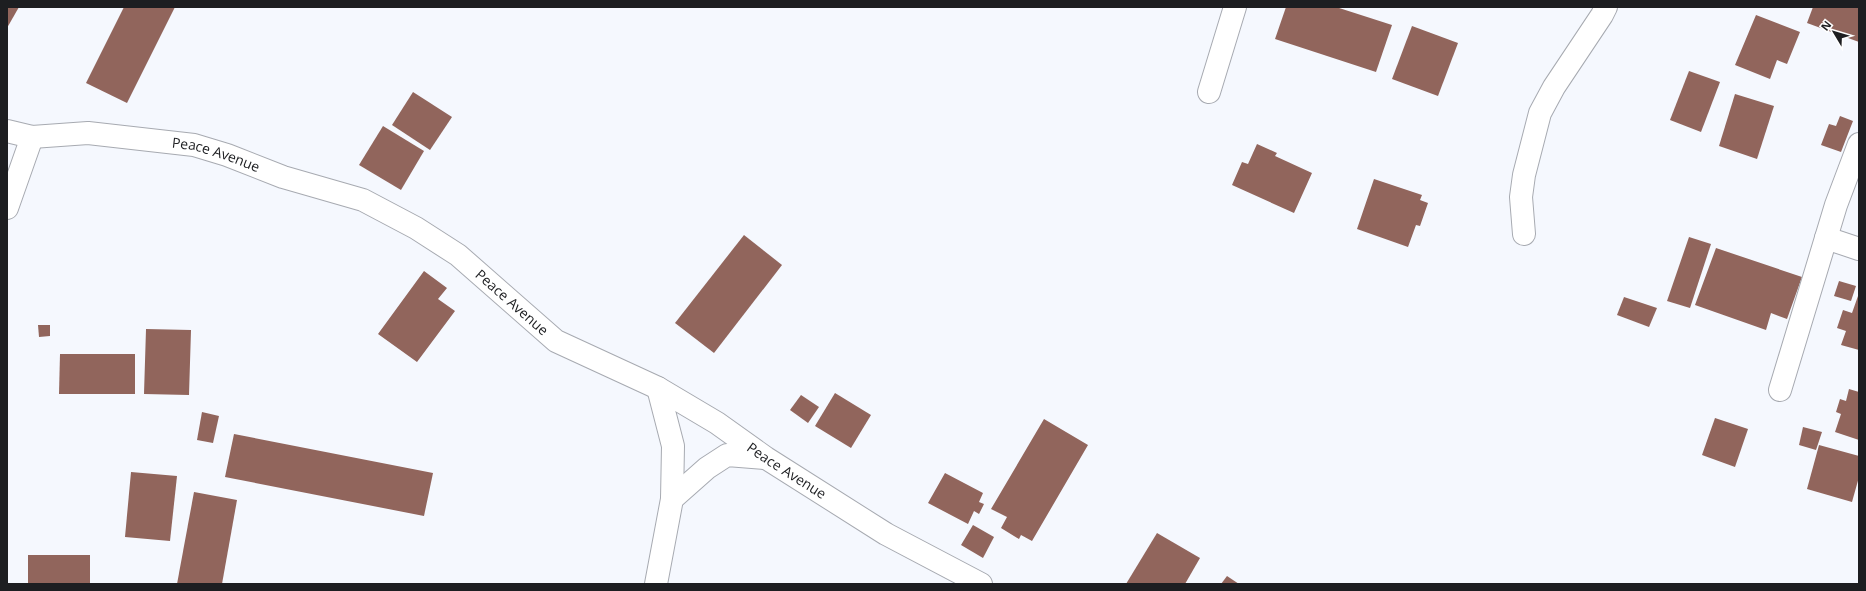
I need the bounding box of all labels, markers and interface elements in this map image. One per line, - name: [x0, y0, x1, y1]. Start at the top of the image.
- north arrow: [1814, 12, 1854, 52]
- text: N: [1817, 17, 1834, 34]
- street label: Peace Avenue: [171, 133, 263, 176]
- street label: Peace Avenue: [472, 265, 553, 339]
- street label: Peace Avenue: [743, 437, 830, 503]

